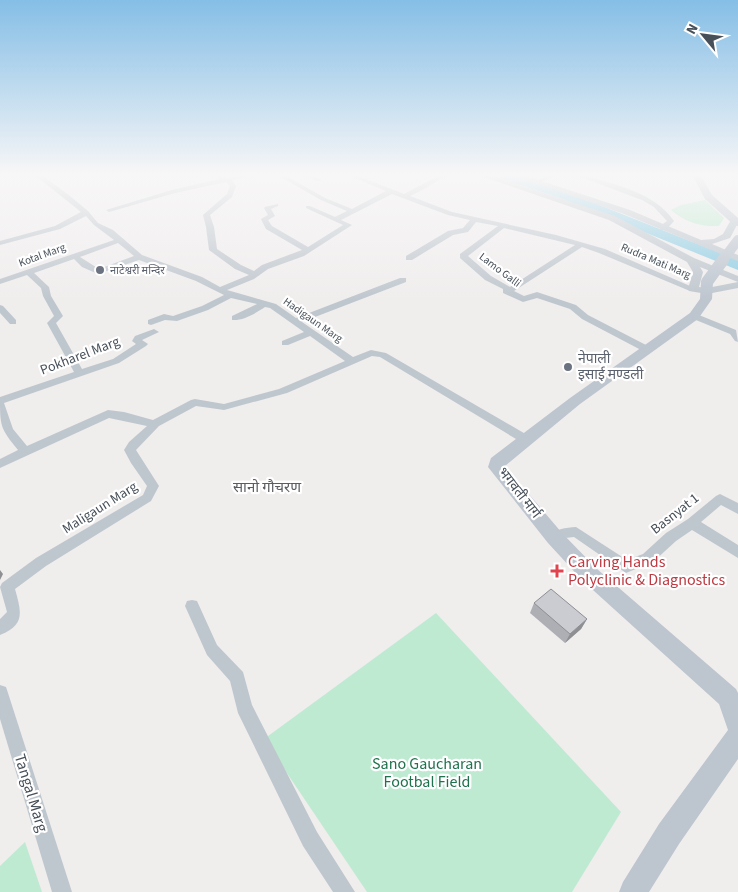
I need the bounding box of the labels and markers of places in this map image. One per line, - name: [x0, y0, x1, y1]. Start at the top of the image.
- place label: नाटेश्वरी मन्दिर: [110, 263, 165, 278]
- marker: नाटेश्वरी मन्दिर: [94, 264, 106, 276]
- place label: नेपाली इसाई मण्डली: [578, 349, 644, 385]
- marker: नेपाली इसाई मण्डली: [562, 361, 574, 373]
- place label: Carving Hands Polyclinic & Diagnostics: [568, 551, 726, 591]
- marker: Carving Hands Polyclinic & Diagnostics: [550, 564, 564, 578]

